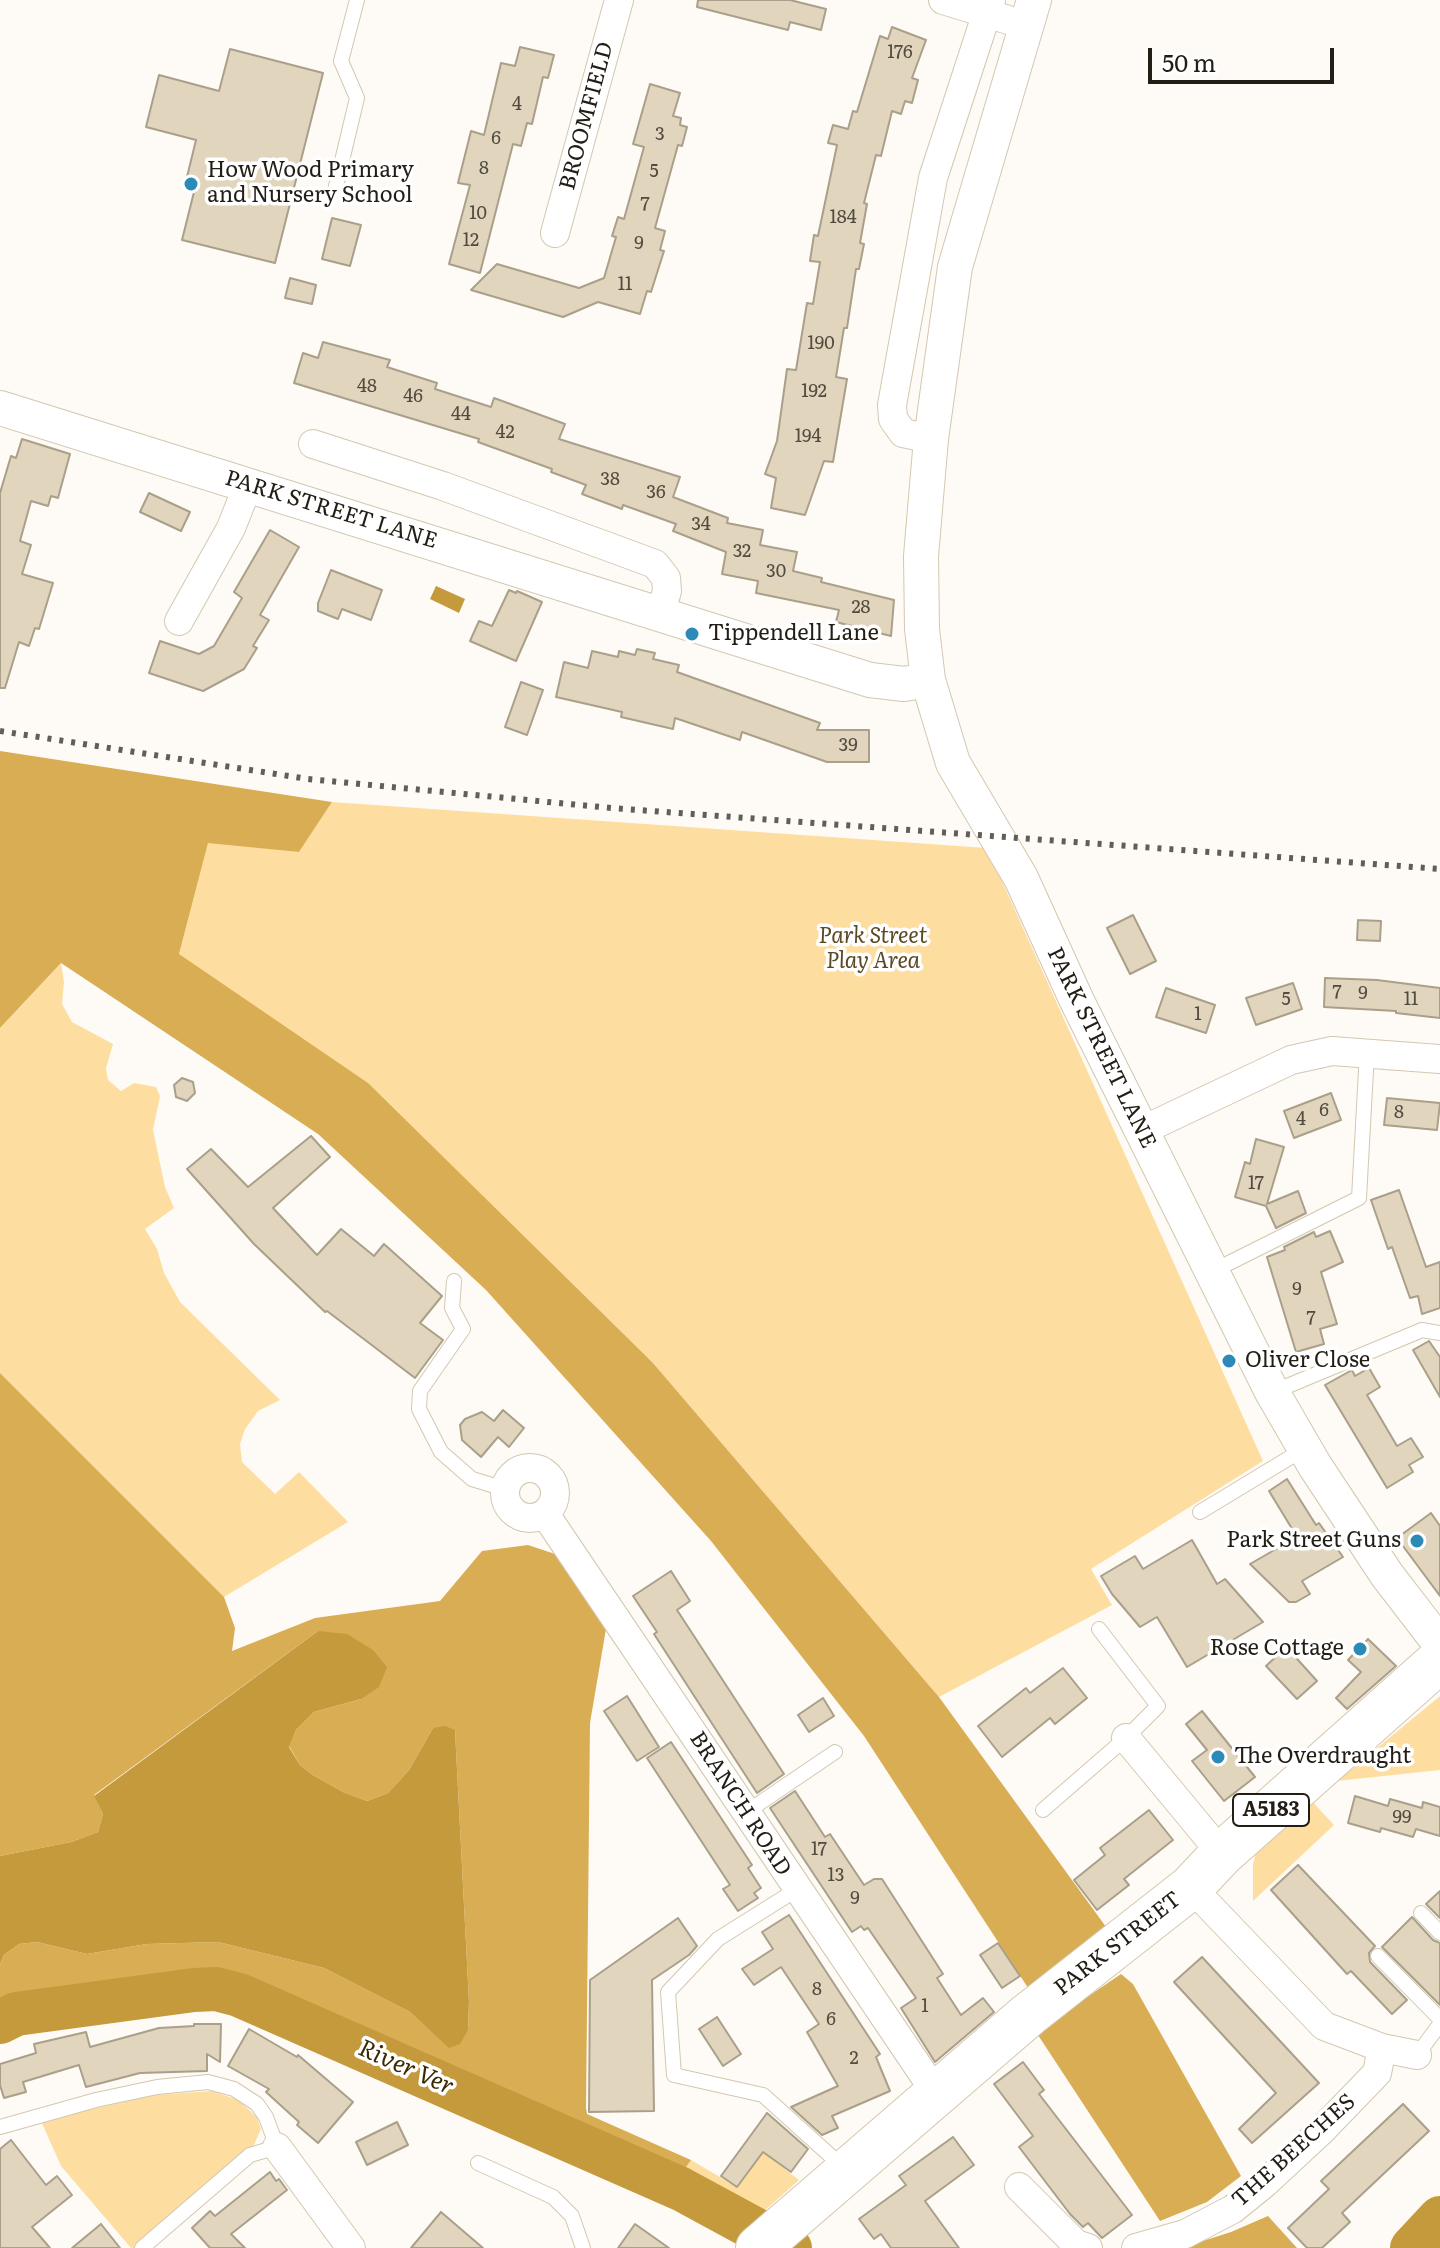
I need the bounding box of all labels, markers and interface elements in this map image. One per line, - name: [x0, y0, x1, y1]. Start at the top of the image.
- scale bar: [1152, 32, 1338, 82]
- street label: BROOMFIELD: [555, 39, 619, 193]
- house number: 176: [887, 42, 913, 64]
- text: 50 m: [1162, 44, 1216, 79]
- house number: 4: [512, 94, 522, 116]
- house number: 3: [655, 124, 665, 146]
- house number: 6: [491, 128, 501, 150]
- place label: How Wood Primary and Nursery School: [207, 158, 414, 210]
- house number: 8: [479, 158, 489, 180]
- house number: 5: [649, 161, 659, 183]
- marker: How Wood Primary and Nursery School: [182, 175, 200, 193]
- house number: 7: [640, 194, 650, 216]
- house number: 10: [469, 203, 487, 225]
- house number: 184: [829, 207, 857, 229]
- house number: 12: [463, 230, 479, 252]
- house number: 9: [634, 233, 644, 255]
- house number: 11: [618, 274, 632, 296]
- house number: 190: [807, 333, 835, 355]
- house number: 48: [357, 376, 377, 398]
- house number: 192: [801, 381, 827, 403]
- house number: 46: [403, 386, 423, 408]
- house number: 44: [451, 404, 471, 426]
- house number: 42: [495, 422, 515, 444]
- house number: 194: [795, 426, 821, 448]
- street label: PARK STREET LANE: [222, 465, 440, 555]
- house number: 38: [600, 469, 620, 491]
- house number: 36: [646, 482, 666, 504]
- house number: 34: [691, 514, 711, 536]
- house number: 32: [733, 541, 751, 563]
- house number: 30: [766, 561, 786, 583]
- house number: 28: [851, 597, 871, 619]
- place label: Tippendell Lane: [708, 621, 879, 647]
- marker: Tippendell Lane: [683, 625, 701, 643]
- house number: 39: [838, 735, 858, 757]
- park label: Park Street Play Area: [819, 924, 927, 976]
- street label: PARK STREET LANE: [1041, 943, 1161, 1153]
- house number: 7: [1332, 982, 1342, 1004]
- house number: 9: [1358, 983, 1368, 1005]
- house number: 5: [1281, 989, 1291, 1011]
- house number: 11: [1404, 989, 1418, 1011]
- house number: 1: [1194, 1004, 1202, 1026]
- house number: 6: [1319, 1100, 1329, 1122]
- house number: 8: [1394, 1102, 1404, 1124]
- house number: 4: [1296, 1109, 1306, 1131]
- house number: 17: [1248, 1173, 1264, 1195]
- house number: 9: [1292, 1279, 1302, 1301]
- house number: 7: [1306, 1308, 1316, 1330]
- place label: Oliver Close: [1245, 1348, 1370, 1374]
- marker: Oliver Close: [1220, 1352, 1238, 1370]
- place label: Park Street Guns: [1226, 1528, 1401, 1554]
- marker: Park Street Guns: [1408, 1532, 1426, 1550]
- place label: Rose Cottage: [1210, 1636, 1344, 1662]
- marker: Rose Cottage: [1351, 1640, 1369, 1658]
- street label: BRANCH ROAD: [683, 1727, 797, 1881]
- place label: The Overdraught: [1234, 1744, 1411, 1770]
- marker: The Overdraught: [1209, 1748, 1227, 1766]
- road number: A5183: [1233, 1794, 1309, 1826]
- house number: 99: [1393, 1807, 1411, 1829]
- house number: 17: [811, 1839, 827, 1861]
- house number: 13: [827, 1865, 845, 1887]
- street label: PARK STREET: [1049, 1886, 1187, 2002]
- house number: 9: [850, 1888, 860, 1910]
- house number: 8: [812, 1979, 822, 2001]
- house number: 1: [921, 1996, 929, 2018]
- house number: 6: [826, 2009, 836, 2031]
- water label: River Ver: [354, 2034, 458, 2102]
- house number: 2: [849, 2048, 859, 2070]
- street label: THE BEECHES: [1227, 2089, 1361, 2213]

